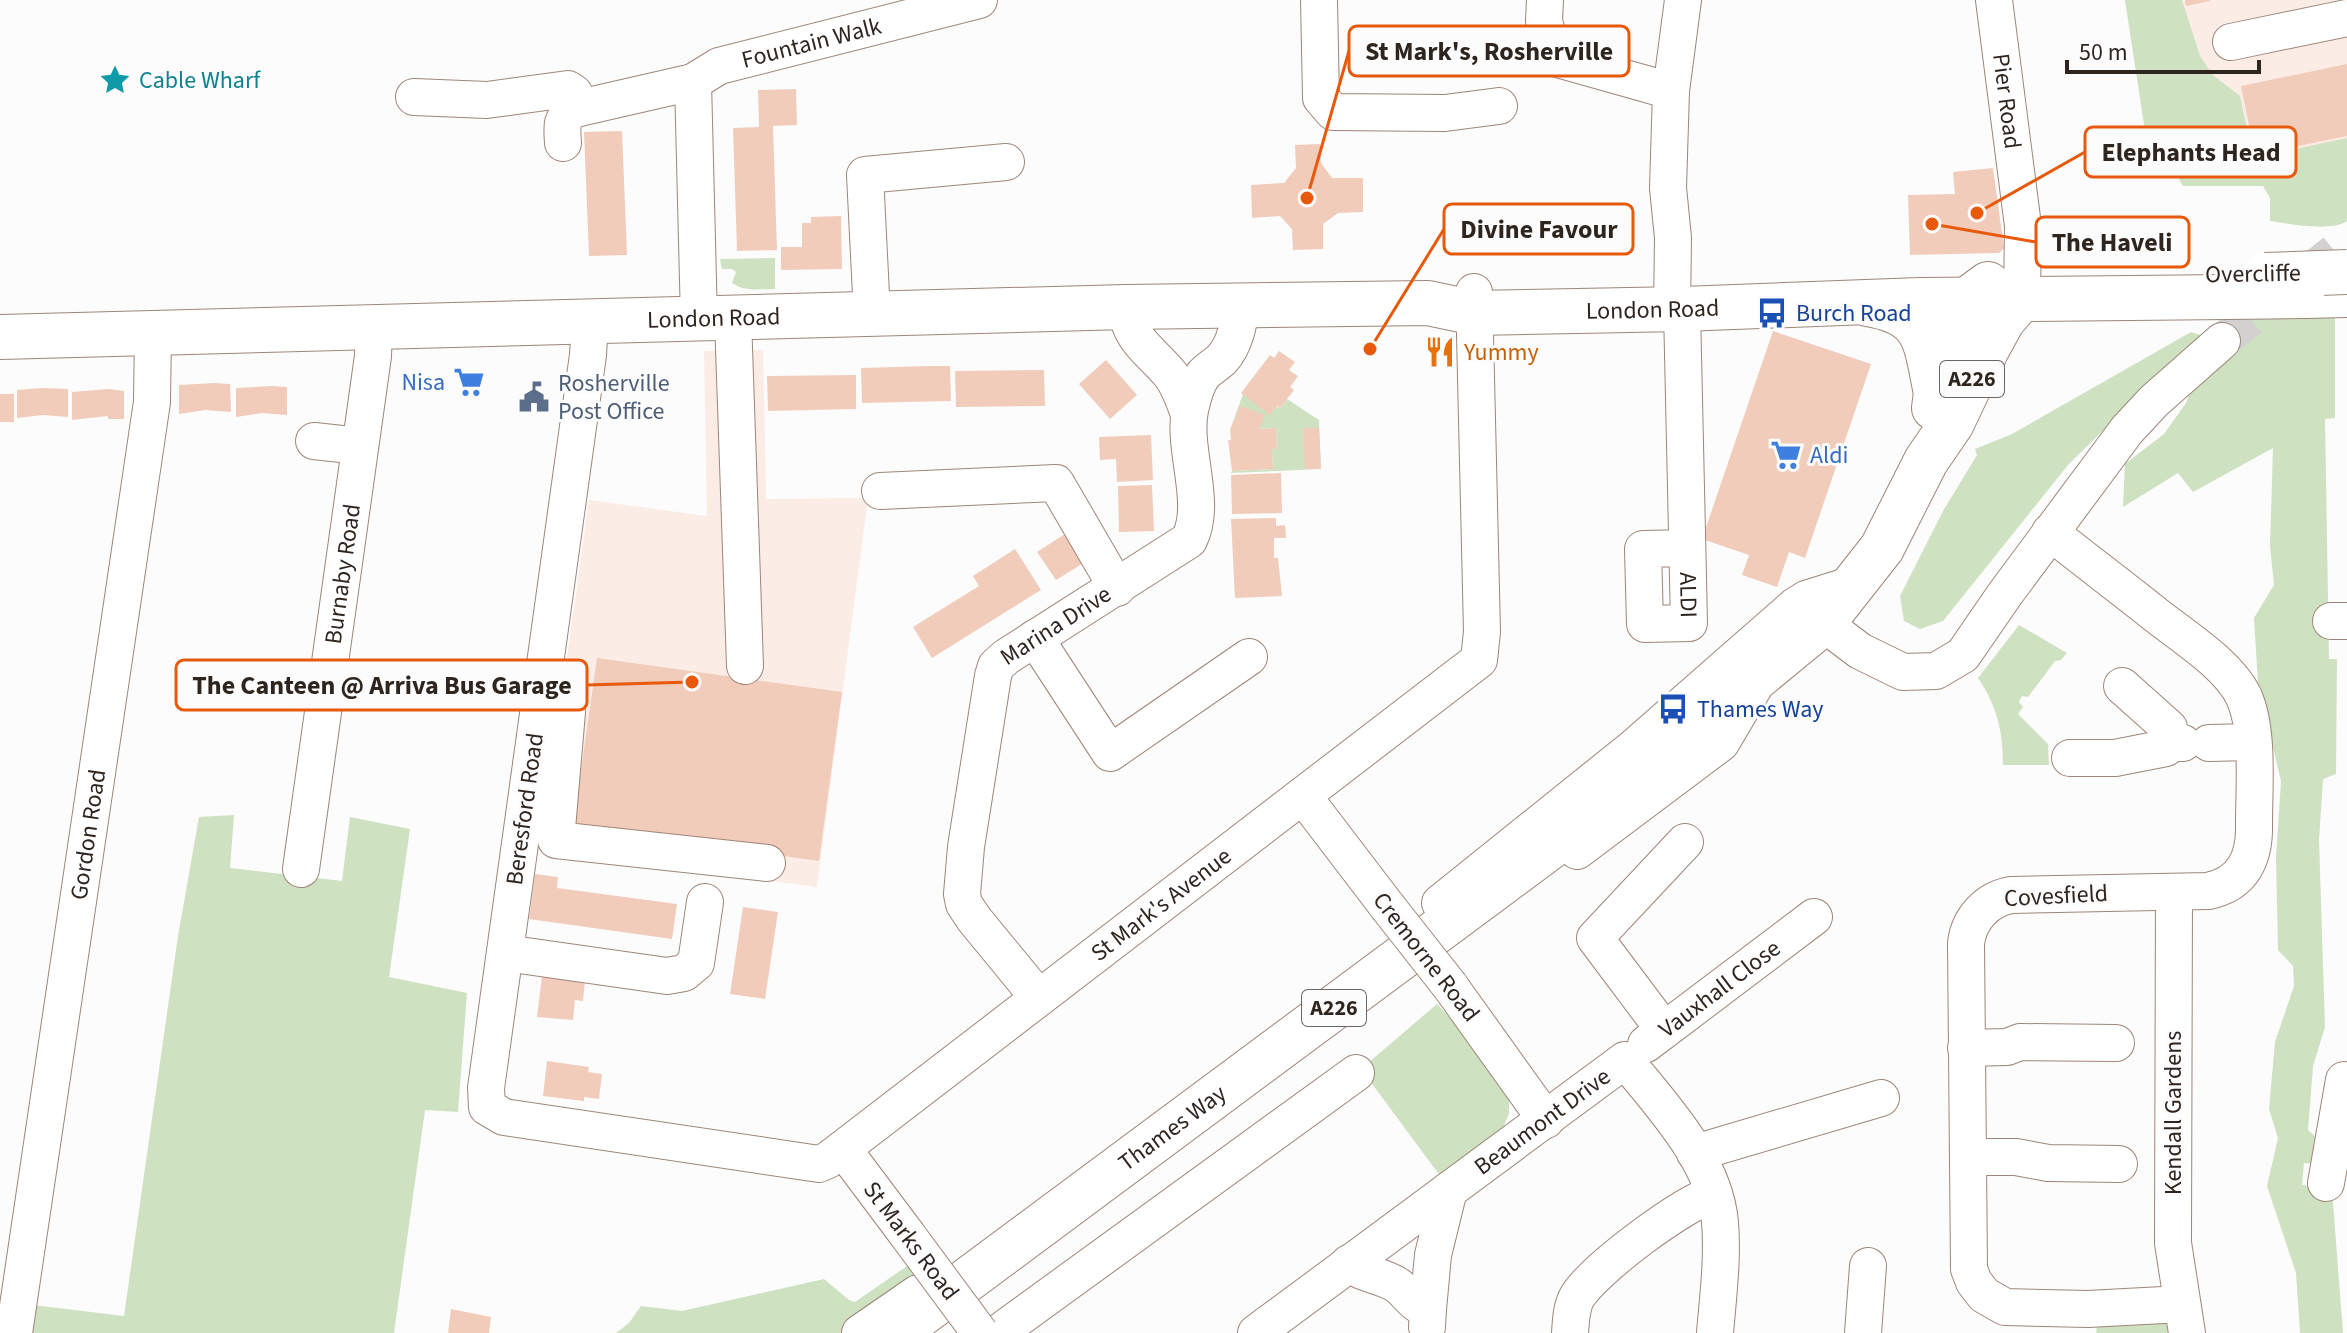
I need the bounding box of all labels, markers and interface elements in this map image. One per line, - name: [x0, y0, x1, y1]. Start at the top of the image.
- street label: Fountain Walk: [738, 8, 885, 77]
- scale bar: [2067, 24, 2259, 74]
- callout: St Mark's, Rosherville: [1349, 26, 1629, 76]
- text: St Mark's, Rosherville: [1365, 33, 1613, 70]
- text: 50 m: [2079, 35, 2128, 70]
- street label: Pier Road: [1984, 51, 2030, 151]
- place icon: Cable Wharf: [98, 63, 132, 97]
- place label: Cable Wharf: [139, 63, 261, 98]
- callout: Elephants Head: [2085, 127, 2296, 177]
- text: Elephants Head: [2101, 134, 2281, 171]
- callout: Divine Favour: [1444, 204, 1633, 254]
- text: Divine Favour: [1460, 211, 1618, 248]
- callout: The Haveli: [2036, 217, 2189, 267]
- text: The Haveli: [2052, 224, 2172, 261]
- street label: Overcliffe: [2205, 256, 2301, 292]
- street label: London Road: [1585, 290, 1720, 328]
- bus stop icon: Burch Road: [1755, 296, 1789, 330]
- place label: Burch Road: [1796, 296, 1912, 331]
- street label: London Road: [647, 299, 781, 337]
- restaurant icon: Yummy: [1423, 335, 1457, 369]
- place label: Yummy: [1463, 335, 1539, 370]
- road number: A226: [1940, 361, 2004, 397]
- place label: Nisa: [401, 365, 445, 400]
- supermarket icon: Nisa: [452, 365, 486, 399]
- place label: Rosherville Post Office: [558, 366, 670, 429]
- public building icon: Rosherville Post Office: [517, 380, 551, 414]
- supermarket icon: Aldi: [1769, 438, 1803, 472]
- place label: Aldi: [1810, 438, 1848, 473]
- street label: Burnaby Road: [315, 501, 370, 646]
- street label: ALDI: [1670, 572, 1706, 618]
- street label: Marina Drive: [993, 577, 1118, 674]
- callout: The Canteen @ Arriva Bus Garage: [176, 660, 587, 710]
- text: The Canteen @ Arriva Bus Garage: [192, 667, 572, 704]
- bus stop icon: Thames Way: [1656, 692, 1690, 726]
- place label: Thames Way: [1697, 692, 1823, 727]
- street label: Beresford Road: [497, 731, 553, 887]
- street label: Gordon Road: [61, 767, 115, 902]
- street label: St Mark's Avenue: [1083, 839, 1239, 970]
- street label: Covesfield: [2003, 876, 2109, 916]
- street label: Cremorne Road: [1364, 885, 1488, 1029]
- street label: Vauxhall Close: [1651, 931, 1788, 1046]
- road number: A226: [1302, 990, 1366, 1026]
- street label: Kendall Gardens: [2156, 1031, 2191, 1195]
- street label: Beaumont Drive: [1467, 1059, 1618, 1183]
- street label: Thames Way: [1111, 1076, 1233, 1180]
- street label: St Marks Road: [855, 1174, 967, 1308]

